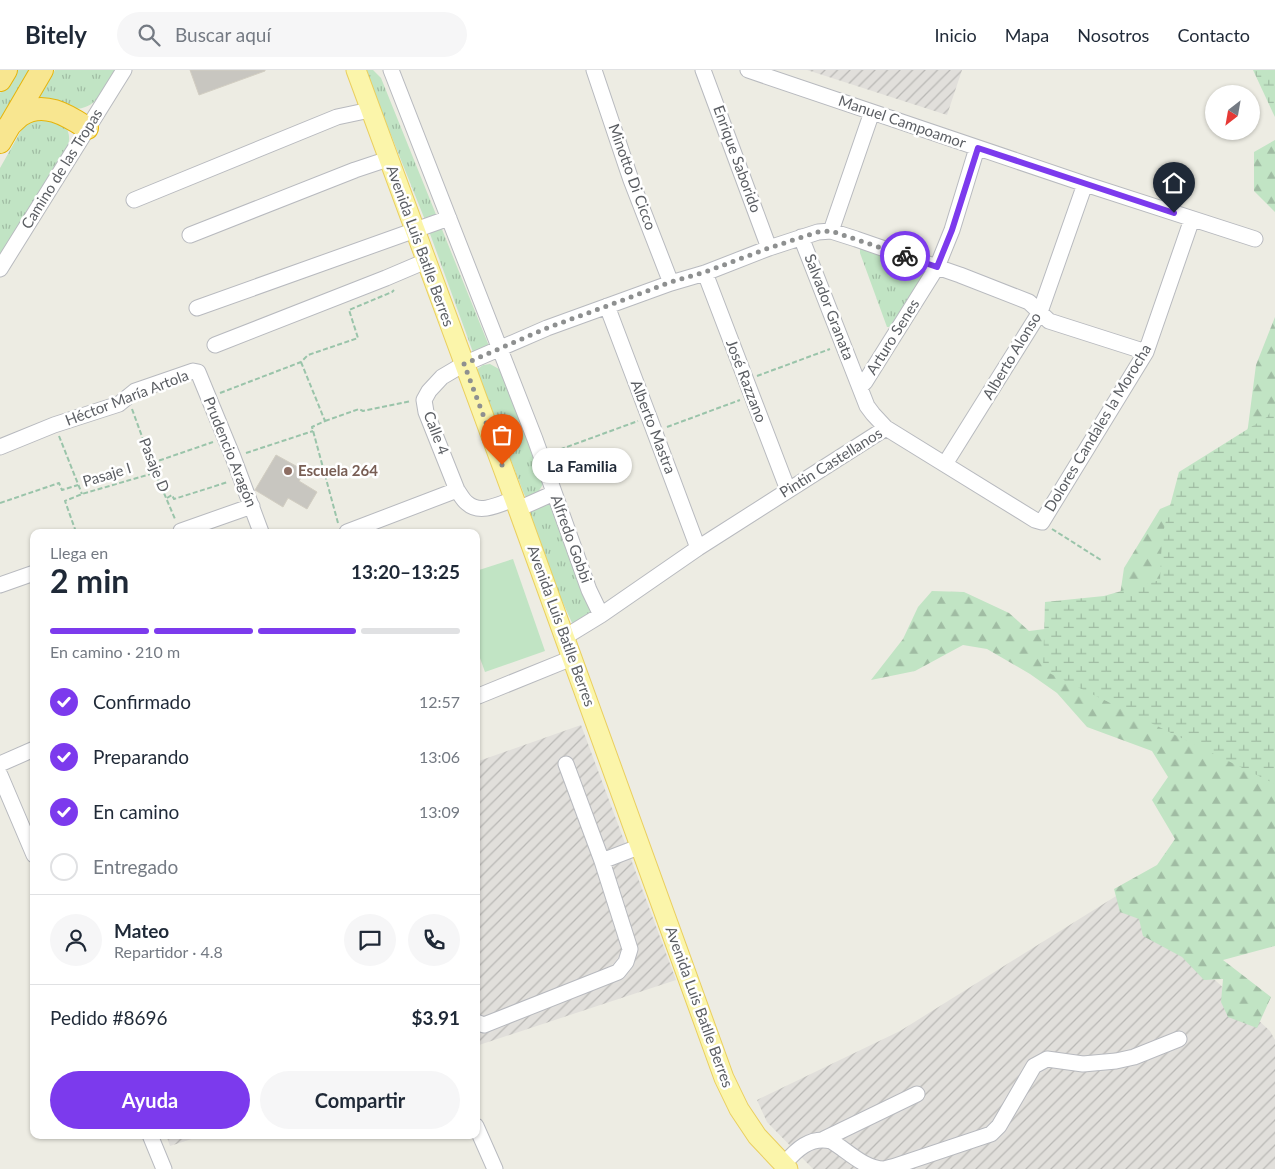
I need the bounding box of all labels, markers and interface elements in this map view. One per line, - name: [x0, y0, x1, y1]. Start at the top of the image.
- search box: [117, 12, 467, 57]
- text: Bitely: [25, 20, 87, 49]
- icon: search: [135, 21, 163, 49]
- text: Buscar aquí: [175, 23, 271, 46]
- text: Inicio: [934, 24, 977, 46]
- text: Mapa: [1005, 24, 1049, 46]
- text: Nosotros: [1077, 24, 1149, 46]
- text: Contacto: [1177, 24, 1250, 46]
- north arrow: [1205, 85, 1260, 140]
- map controls: [1205, 85, 1260, 140]
- street label: Manuel Campoamor: [836, 91, 969, 151]
- street label: Enrique Saborido: [710, 103, 766, 215]
- street label: Camino de las Tropas: [17, 105, 105, 232]
- street label: Minotto Di Cicco: [605, 121, 660, 232]
- pin: [1153, 162, 1195, 213]
- street label: Avenida Luis Batlle Berres: [383, 163, 458, 329]
- icon: home: [1160, 169, 1188, 197]
- courier: [880, 231, 930, 281]
- icon: bike: [891, 242, 919, 270]
- street label: Salvador Granata: [801, 251, 858, 362]
- street label: Arturo Senes: [862, 295, 922, 378]
- street label: Alberto Alonso: [978, 309, 1044, 402]
- street label: José Razzano: [723, 337, 771, 425]
- street label: Dolores Candales la Morocha: [1040, 340, 1154, 515]
- street label: Héctor María Artola: [62, 365, 191, 429]
- street label: Alberto Mastra: [628, 377, 680, 476]
- street label: Prudencio Aragón: [201, 394, 261, 509]
- street label: Calle 4: [420, 408, 454, 457]
- pin: [481, 414, 523, 465]
- icon: bag: [488, 421, 516, 449]
- street label: Pintin Castellanos: [776, 423, 885, 501]
- street label: Pasaje D: [136, 435, 174, 494]
- callout: La Familia: [532, 448, 632, 482]
- text: La Familia: [547, 456, 617, 475]
- street label: Pasaje I: [80, 458, 133, 490]
- place label: Escuela 264: [298, 461, 378, 479]
- marker: Escuela 264: [282, 465, 294, 477]
- street label: Alfredo Gobbi: [548, 492, 596, 585]
- text: Llega en: [50, 543, 108, 562]
- street label: Avenida Luis Batlle Berres: [524, 543, 599, 709]
- text: 13:20–13:25: [351, 560, 460, 583]
- text: 2 min: [50, 561, 129, 600]
- text: En camino · 210 m: [50, 642, 180, 661]
- icon: check: [50, 688, 78, 716]
- text: Confirmado: [93, 690, 191, 713]
- text: 12:57: [419, 692, 460, 711]
- icon: check: [50, 743, 78, 771]
- text: Preparando: [93, 745, 189, 768]
- text: 13:06: [419, 747, 460, 766]
- icon: check: [50, 798, 78, 826]
- text: En camino: [93, 800, 179, 823]
- text: 13:09: [419, 802, 460, 821]
- text: Entregado: [93, 855, 178, 878]
- button: person: [50, 914, 102, 966]
- button: chat: [344, 914, 396, 966]
- button: phone: [408, 914, 460, 966]
- text: Mateo: [114, 919, 169, 942]
- street label: Avenida Luis Batlle Berres: [662, 924, 737, 1090]
- text: Repartidor · 4.8: [114, 942, 223, 961]
- text: Pedido #8696: [50, 1006, 168, 1029]
- text: $3.91: [411, 1006, 460, 1029]
- button: Ayuda: [50, 1071, 250, 1129]
- button: Compartir: [260, 1071, 460, 1129]

